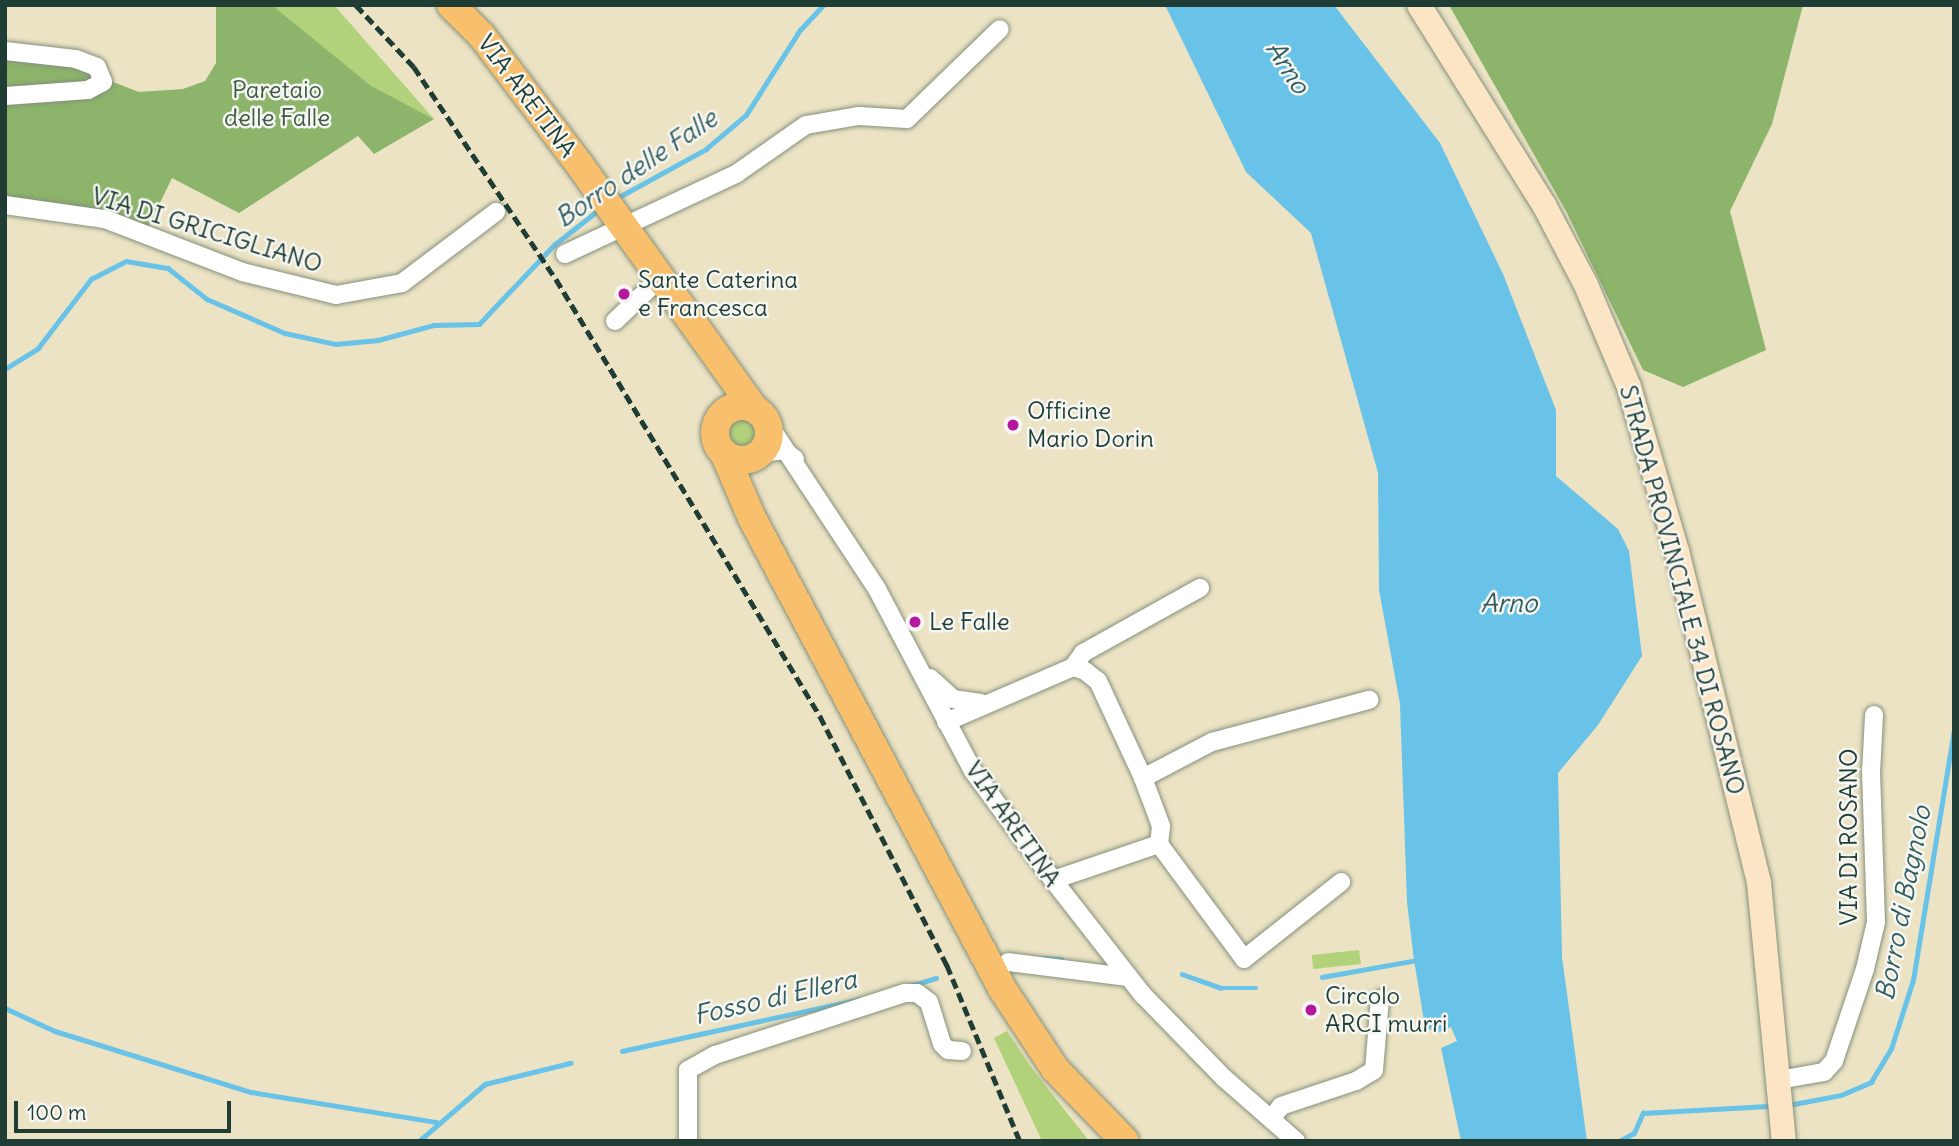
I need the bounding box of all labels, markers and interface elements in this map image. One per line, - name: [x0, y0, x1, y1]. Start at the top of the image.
- street label: VIA ARETINA: [471, 29, 583, 163]
- water label: Arno: [1259, 35, 1317, 99]
- park label: Paretaio delle Falle: [224, 76, 330, 132]
- water label: Borro delle Falle: [549, 102, 723, 234]
- street label: VIA DI GRICIGLIANO: [88, 181, 326, 279]
- place label: Sante Caterina e Francesca: [638, 266, 798, 322]
- marker: Sante Caterina e Francesca: [616, 286, 632, 302]
- street label: STRADA PROVINCIALE 34 DI ROSANO: [1613, 382, 1751, 798]
- place label: Officine Mario Dorin: [1027, 397, 1154, 453]
- marker: Officine Mario Dorin: [1005, 417, 1021, 433]
- water label: Arno: [1481, 587, 1537, 619]
- place label: Le Falle: [929, 608, 1010, 636]
- marker: Le Falle: [907, 614, 923, 630]
- street label: VIA DI ROSANO: [1835, 749, 1863, 925]
- street label: VIA ARETINA: [959, 756, 1067, 892]
- water label: Borro di Bagnolo: [1869, 803, 1937, 1003]
- water label: Fosso di Ellera: [691, 963, 859, 1031]
- place label: Circolo ARCI murri: [1325, 982, 1447, 1038]
- marker: Circolo ARCI murri: [1303, 1002, 1319, 1018]
- scale bar: [18, 1086, 234, 1130]
- text: 100 m: [27, 1099, 86, 1126]

